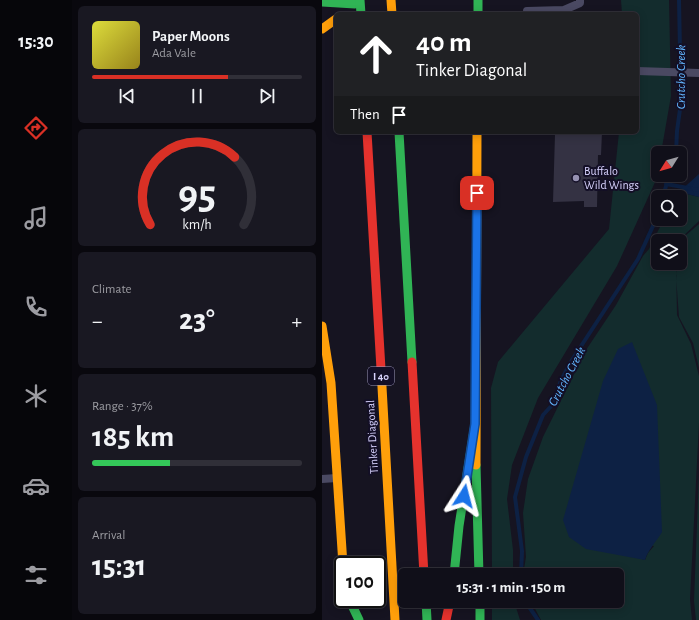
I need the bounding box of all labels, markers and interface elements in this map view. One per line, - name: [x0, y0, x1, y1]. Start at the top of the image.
- icon: ahead: [350, 28, 402, 80]
- text: Paper Moons: [152, 29, 230, 44]
- text: 40 m: [416, 29, 472, 57]
- text: 15:30: [18, 33, 54, 51]
- water label: Crutcho Creek: [675, 45, 688, 109]
- text: Ada Vale: [152, 47, 196, 60]
- text: Tinker Diagonal: [416, 62, 527, 80]
- icon: previous: [116, 85, 138, 107]
- icon: pause: [186, 85, 208, 107]
- icon: next: [256, 85, 278, 107]
- icon: arrive: [388, 104, 410, 126]
- text: Then: [350, 107, 380, 122]
- icon: directions: [22, 114, 50, 142]
- north arrow: [651, 146, 687, 182]
- map controls: [651, 146, 687, 270]
- place label: Buffalo Wild Wings: [584, 165, 639, 191]
- marker: Buffalo Wild Wings: [571, 173, 581, 183]
- text: 95: [178, 175, 216, 216]
- pin: [460, 176, 494, 210]
- icon: arrive: [466, 182, 488, 204]
- button: search: [651, 190, 687, 226]
- icon: music: [22, 204, 50, 232]
- text: km/h: [182, 218, 212, 232]
- button: layers: [651, 234, 687, 270]
- text: Climate: [92, 283, 131, 296]
- icon: phone: [22, 293, 50, 321]
- text: 23°: [179, 305, 215, 335]
- text: −: [92, 310, 103, 332]
- text: +: [291, 310, 302, 332]
- water label: Crutcho Creek: [546, 345, 588, 408]
- road number: I 40: [368, 367, 394, 385]
- icon: climate: [22, 382, 50, 410]
- text: Range · 37%: [92, 400, 153, 413]
- street label: Tinker Diagonal: [364, 400, 380, 474]
- text: 185 km: [92, 422, 174, 452]
- icon: car: [22, 472, 50, 500]
- position arrow: [443, 475, 485, 517]
- text: Arrival: [92, 529, 125, 542]
- text: 15:31: [92, 551, 146, 581]
- speed limit sign: 100: [334, 556, 386, 608]
- icon: filters: [22, 561, 50, 589]
- text: 15:31 · 1 min · 150 m: [457, 580, 565, 595]

